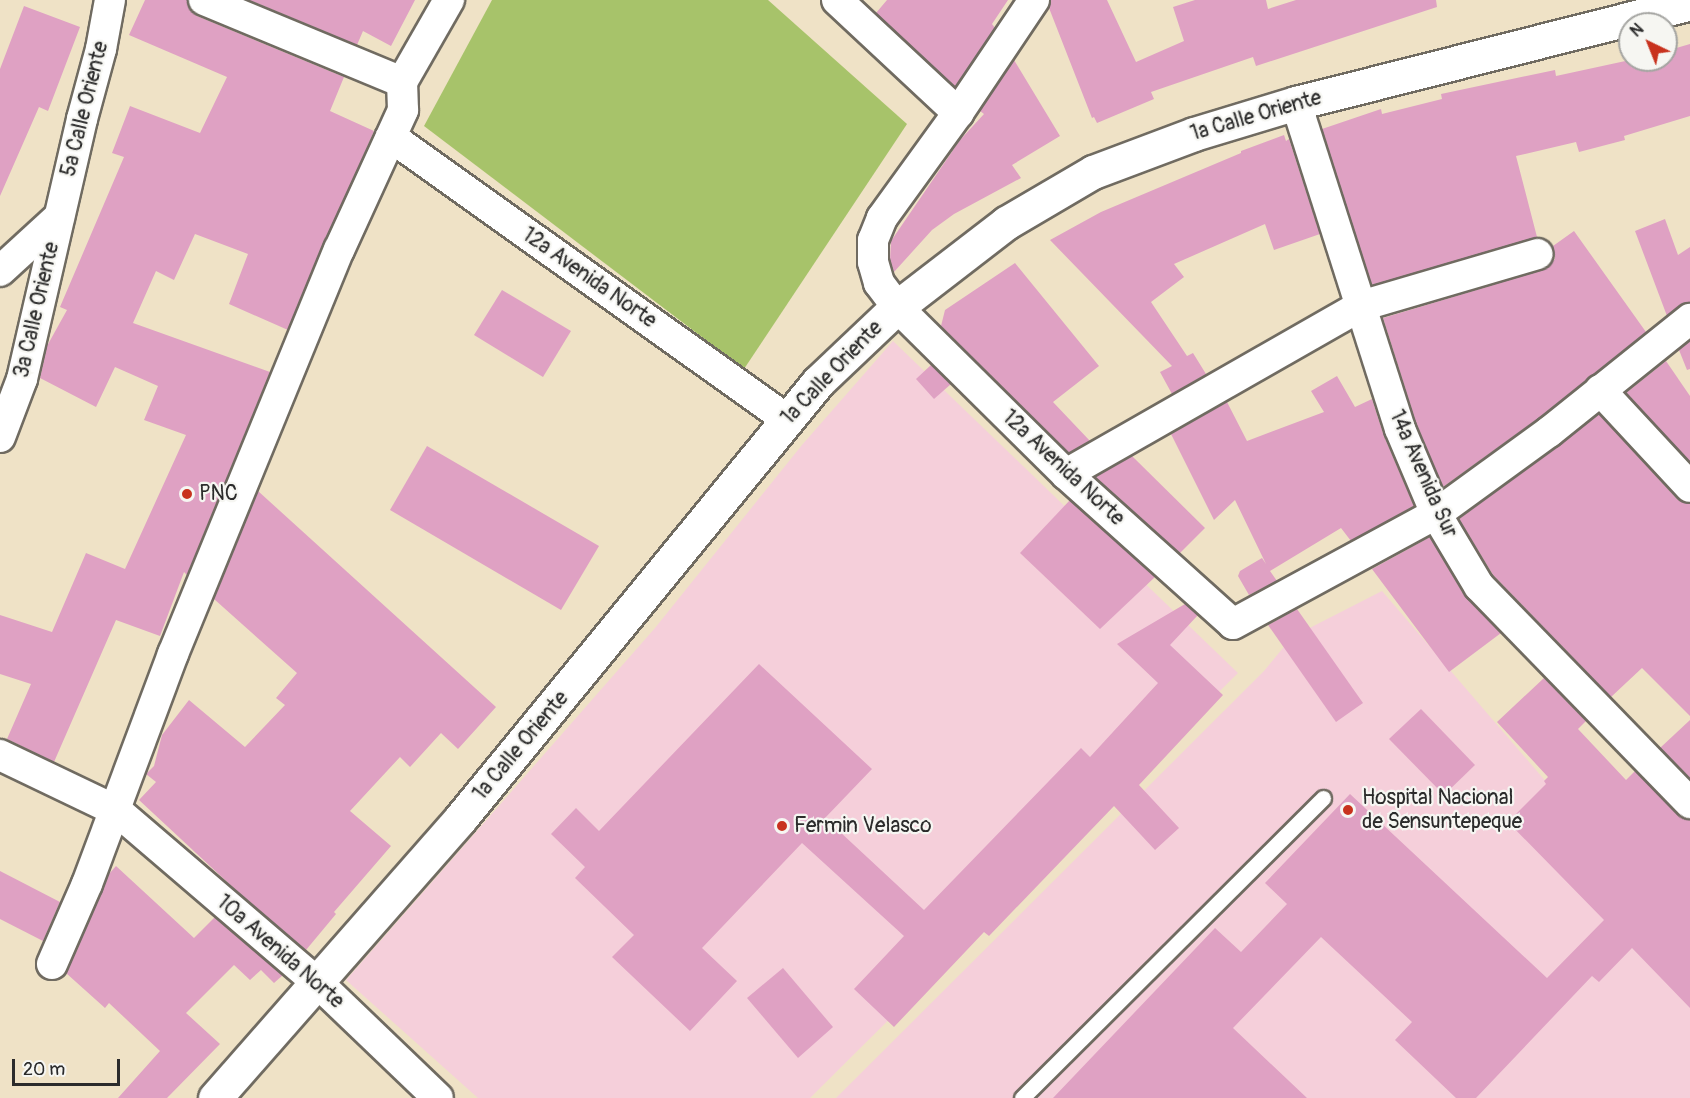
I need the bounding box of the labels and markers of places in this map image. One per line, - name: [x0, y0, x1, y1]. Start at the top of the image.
- place label: PNC: [199, 481, 238, 507]
- marker: PNC: [180, 487, 194, 501]
- place label: Hospital Nacional de Sensuntepeque: [1362, 785, 1522, 835]
- marker: Hospital Nacional de Sensuntepeque: [1339, 801, 1357, 819]
- place label: Fermin Velasco: [794, 813, 932, 839]
- marker: Fermin Velasco: [775, 819, 789, 833]

